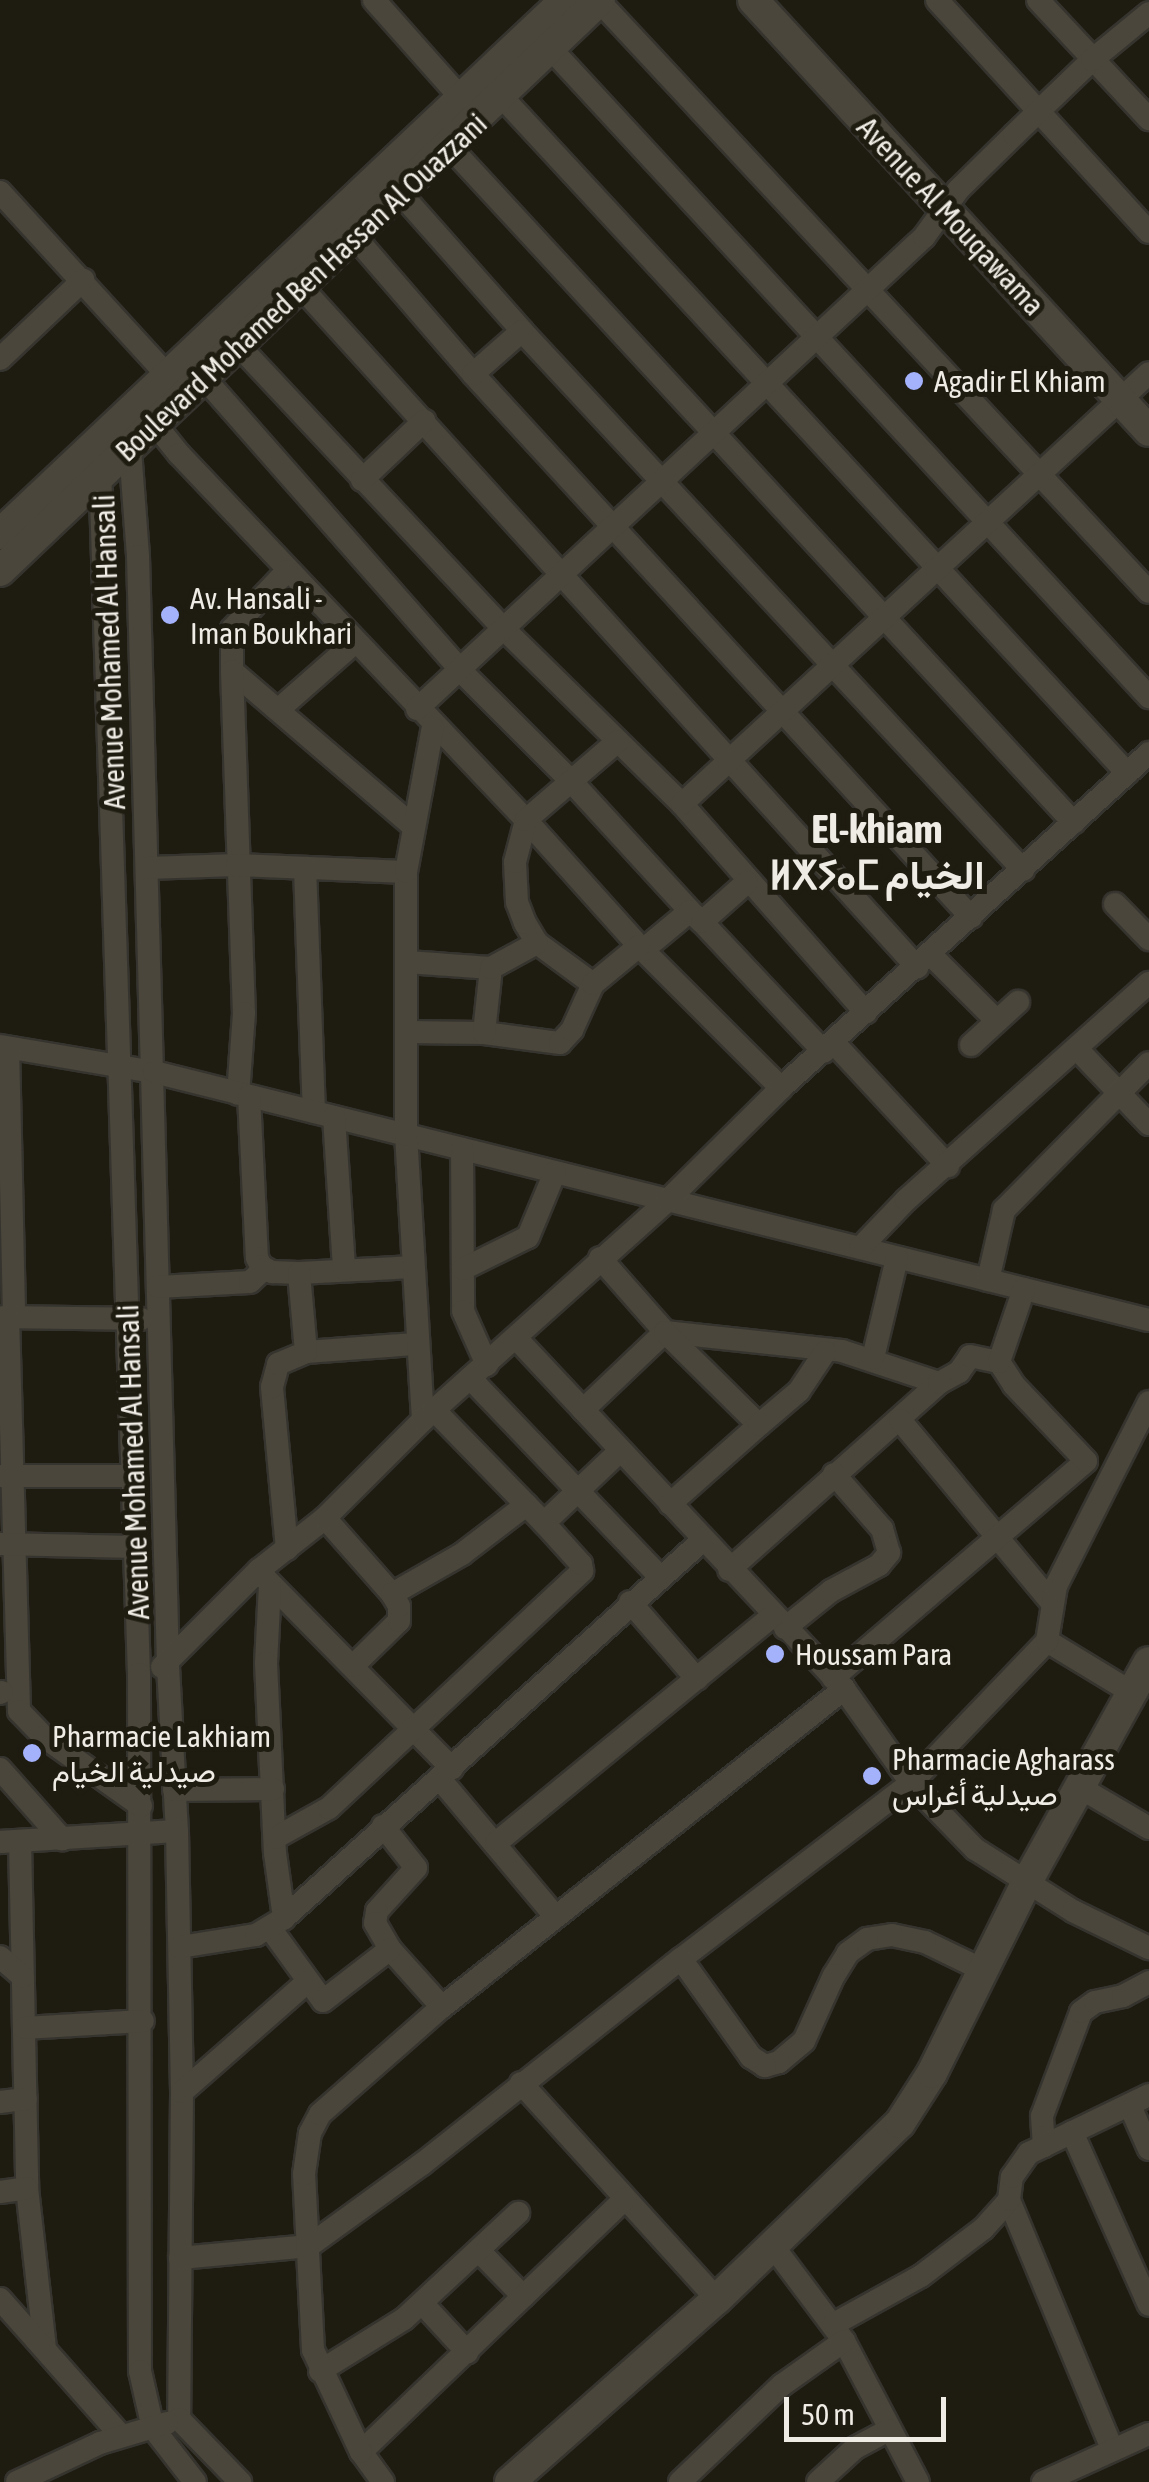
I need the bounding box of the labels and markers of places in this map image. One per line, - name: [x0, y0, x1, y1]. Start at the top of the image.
- place label: Agadir El Khiam: [934, 363, 1106, 399]
- marker: Agadir El Khiam: [903, 370, 925, 392]
- place label: Av. Hansali - Iman Boukhari: [190, 580, 352, 650]
- marker: Av. Hansali - Iman Boukhari: [159, 604, 181, 626]
- place label: Houssam Para: [795, 1636, 952, 1672]
- marker: Houssam Para: [764, 1643, 786, 1665]
- place label: Pharmacie Lakhiam صيدلية الخيام: [52, 1718, 271, 1788]
- place label: Pharmacie Agharass صيدلية أغراس: [892, 1741, 1115, 1812]
- marker: Pharmacie Lakhiam صيدلية الخيام: [21, 1742, 43, 1764]
- marker: Pharmacie Agharass صيدلية أغراس: [861, 1765, 883, 1787]

